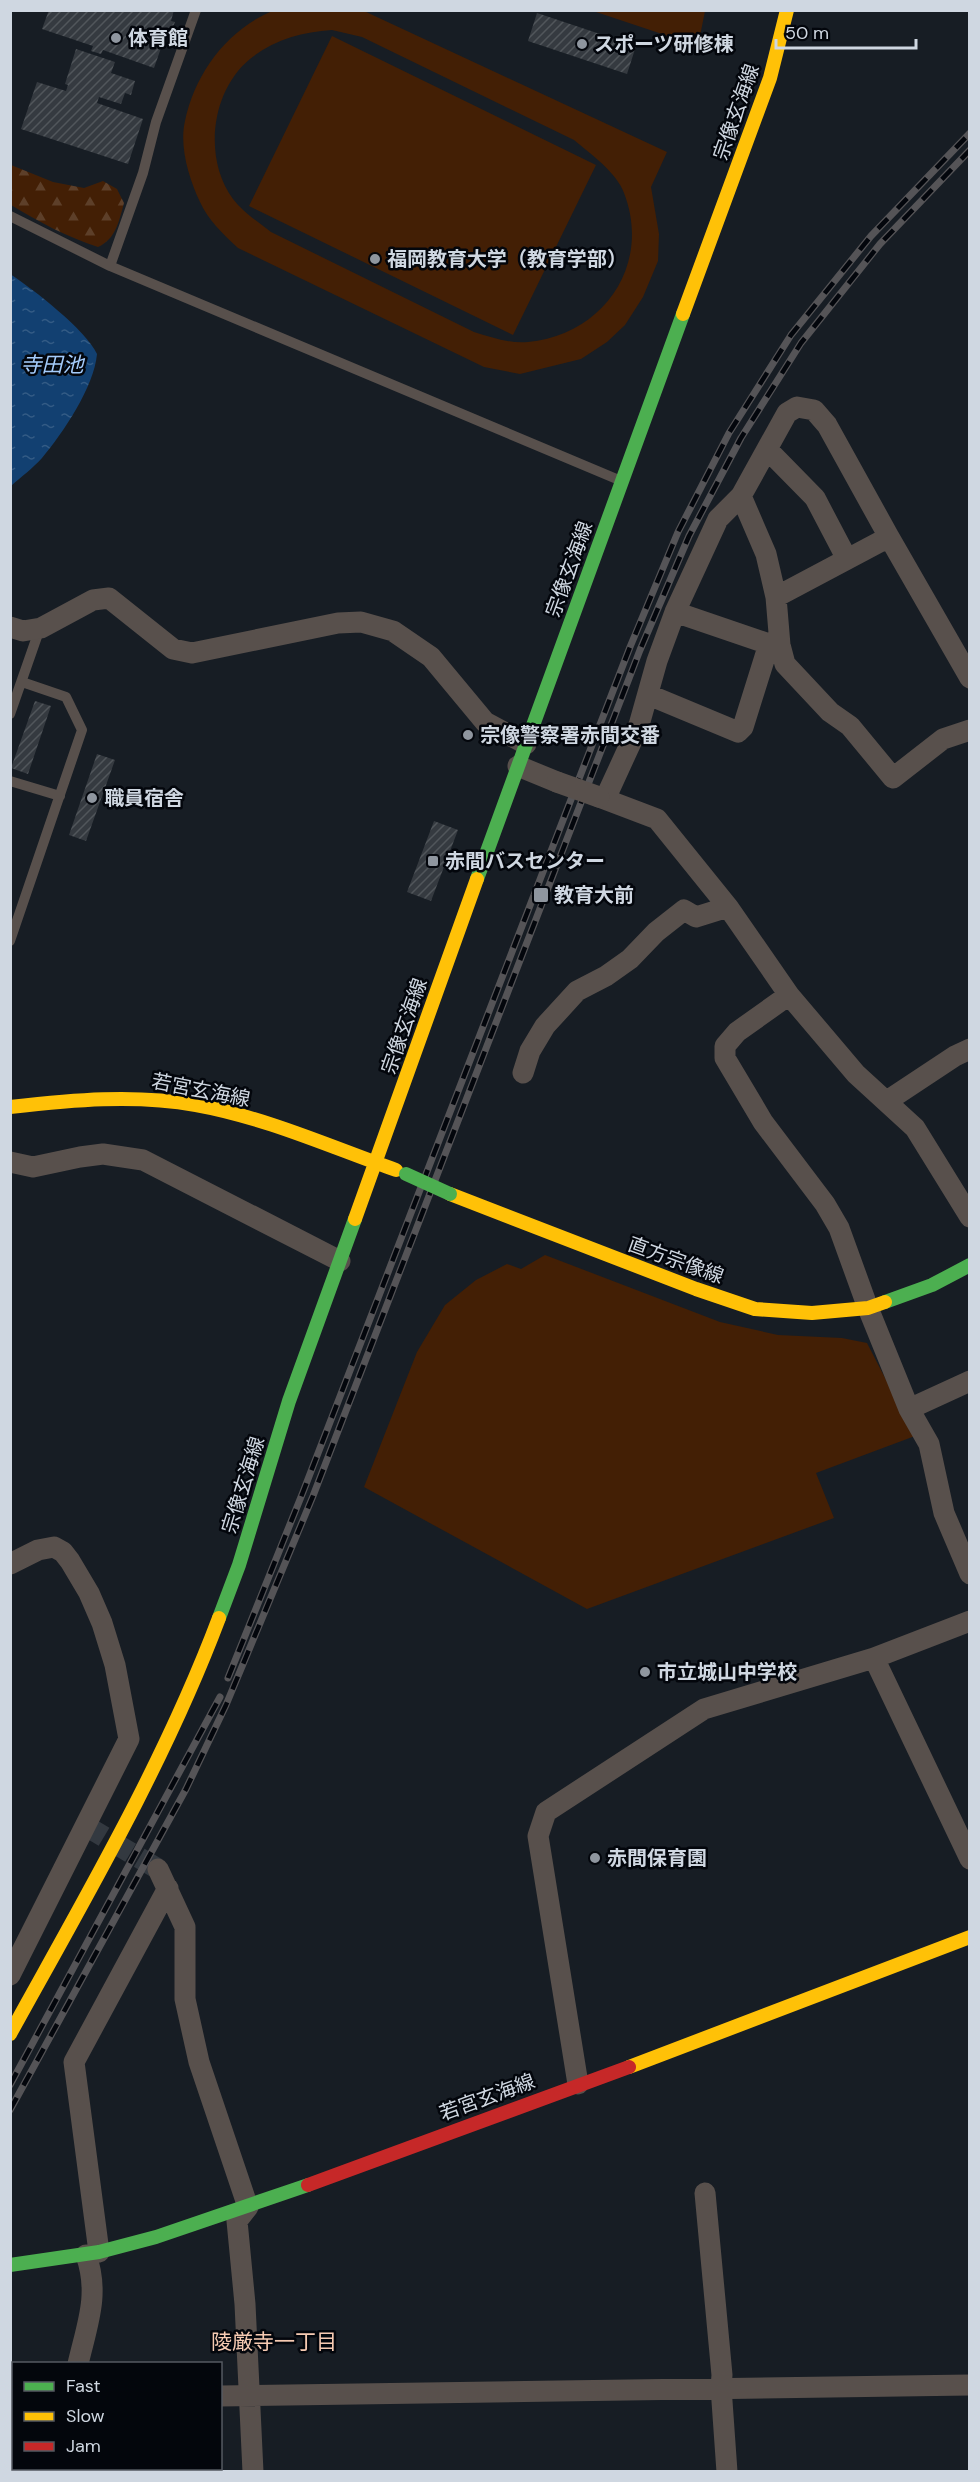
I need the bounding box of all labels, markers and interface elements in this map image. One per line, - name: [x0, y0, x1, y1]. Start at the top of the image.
- scale bar: [776, 12, 916, 50]
- text: 50 m: [785, 21, 829, 45]
- place label: 体育館: [128, 25, 188, 51]
- marker: 体育館: [109, 31, 123, 45]
- place label: スポーツ研修棟: [594, 31, 734, 57]
- marker: スポーツ研修棟: [575, 37, 589, 51]
- street label: 宗像玄海線: [707, 60, 765, 164]
- place label: 福岡教育大学（教育学部）: [387, 246, 627, 272]
- marker: 福岡教育大学（教育学部）: [368, 252, 382, 266]
- water label: 寺田池: [21, 351, 85, 379]
- street label: 宗像玄海線: [540, 518, 598, 620]
- place label: 宗像警察署赤間交番: [480, 722, 660, 748]
- marker: 宗像警察署赤間交番: [461, 728, 475, 742]
- place label: 職員宿舎: [104, 785, 184, 811]
- marker: 職員宿舎: [85, 791, 99, 805]
- place label: 赤間バスセンター: [445, 848, 605, 874]
- marker: 赤間バスセンター: [426, 854, 440, 868]
- place label: 教育大前: [554, 882, 634, 908]
- marker: 教育大前: [532, 886, 550, 904]
- street label: 宗像玄海線: [375, 974, 433, 1078]
- street label: 若宮玄海線: [149, 1068, 253, 1112]
- street label: 直方宗像線: [625, 1231, 727, 1289]
- street label: 宗像玄海線: [216, 1433, 270, 1537]
- place label: 市立城山中学校: [657, 1659, 797, 1685]
- marker: 市立城山中学校: [638, 1665, 652, 1679]
- place label: 赤間保育園: [607, 1845, 707, 1871]
- marker: 赤間保育園: [588, 1851, 602, 1865]
- street label: 若宮玄海線: [436, 2068, 538, 2126]
- district label: 陵厳寺一丁目: [211, 2328, 337, 2356]
- legend: [12, 2362, 222, 2470]
- text: Fast: [66, 2374, 101, 2398]
- text: Slow: [66, 2404, 105, 2428]
- text: Jam: [66, 2434, 101, 2458]

